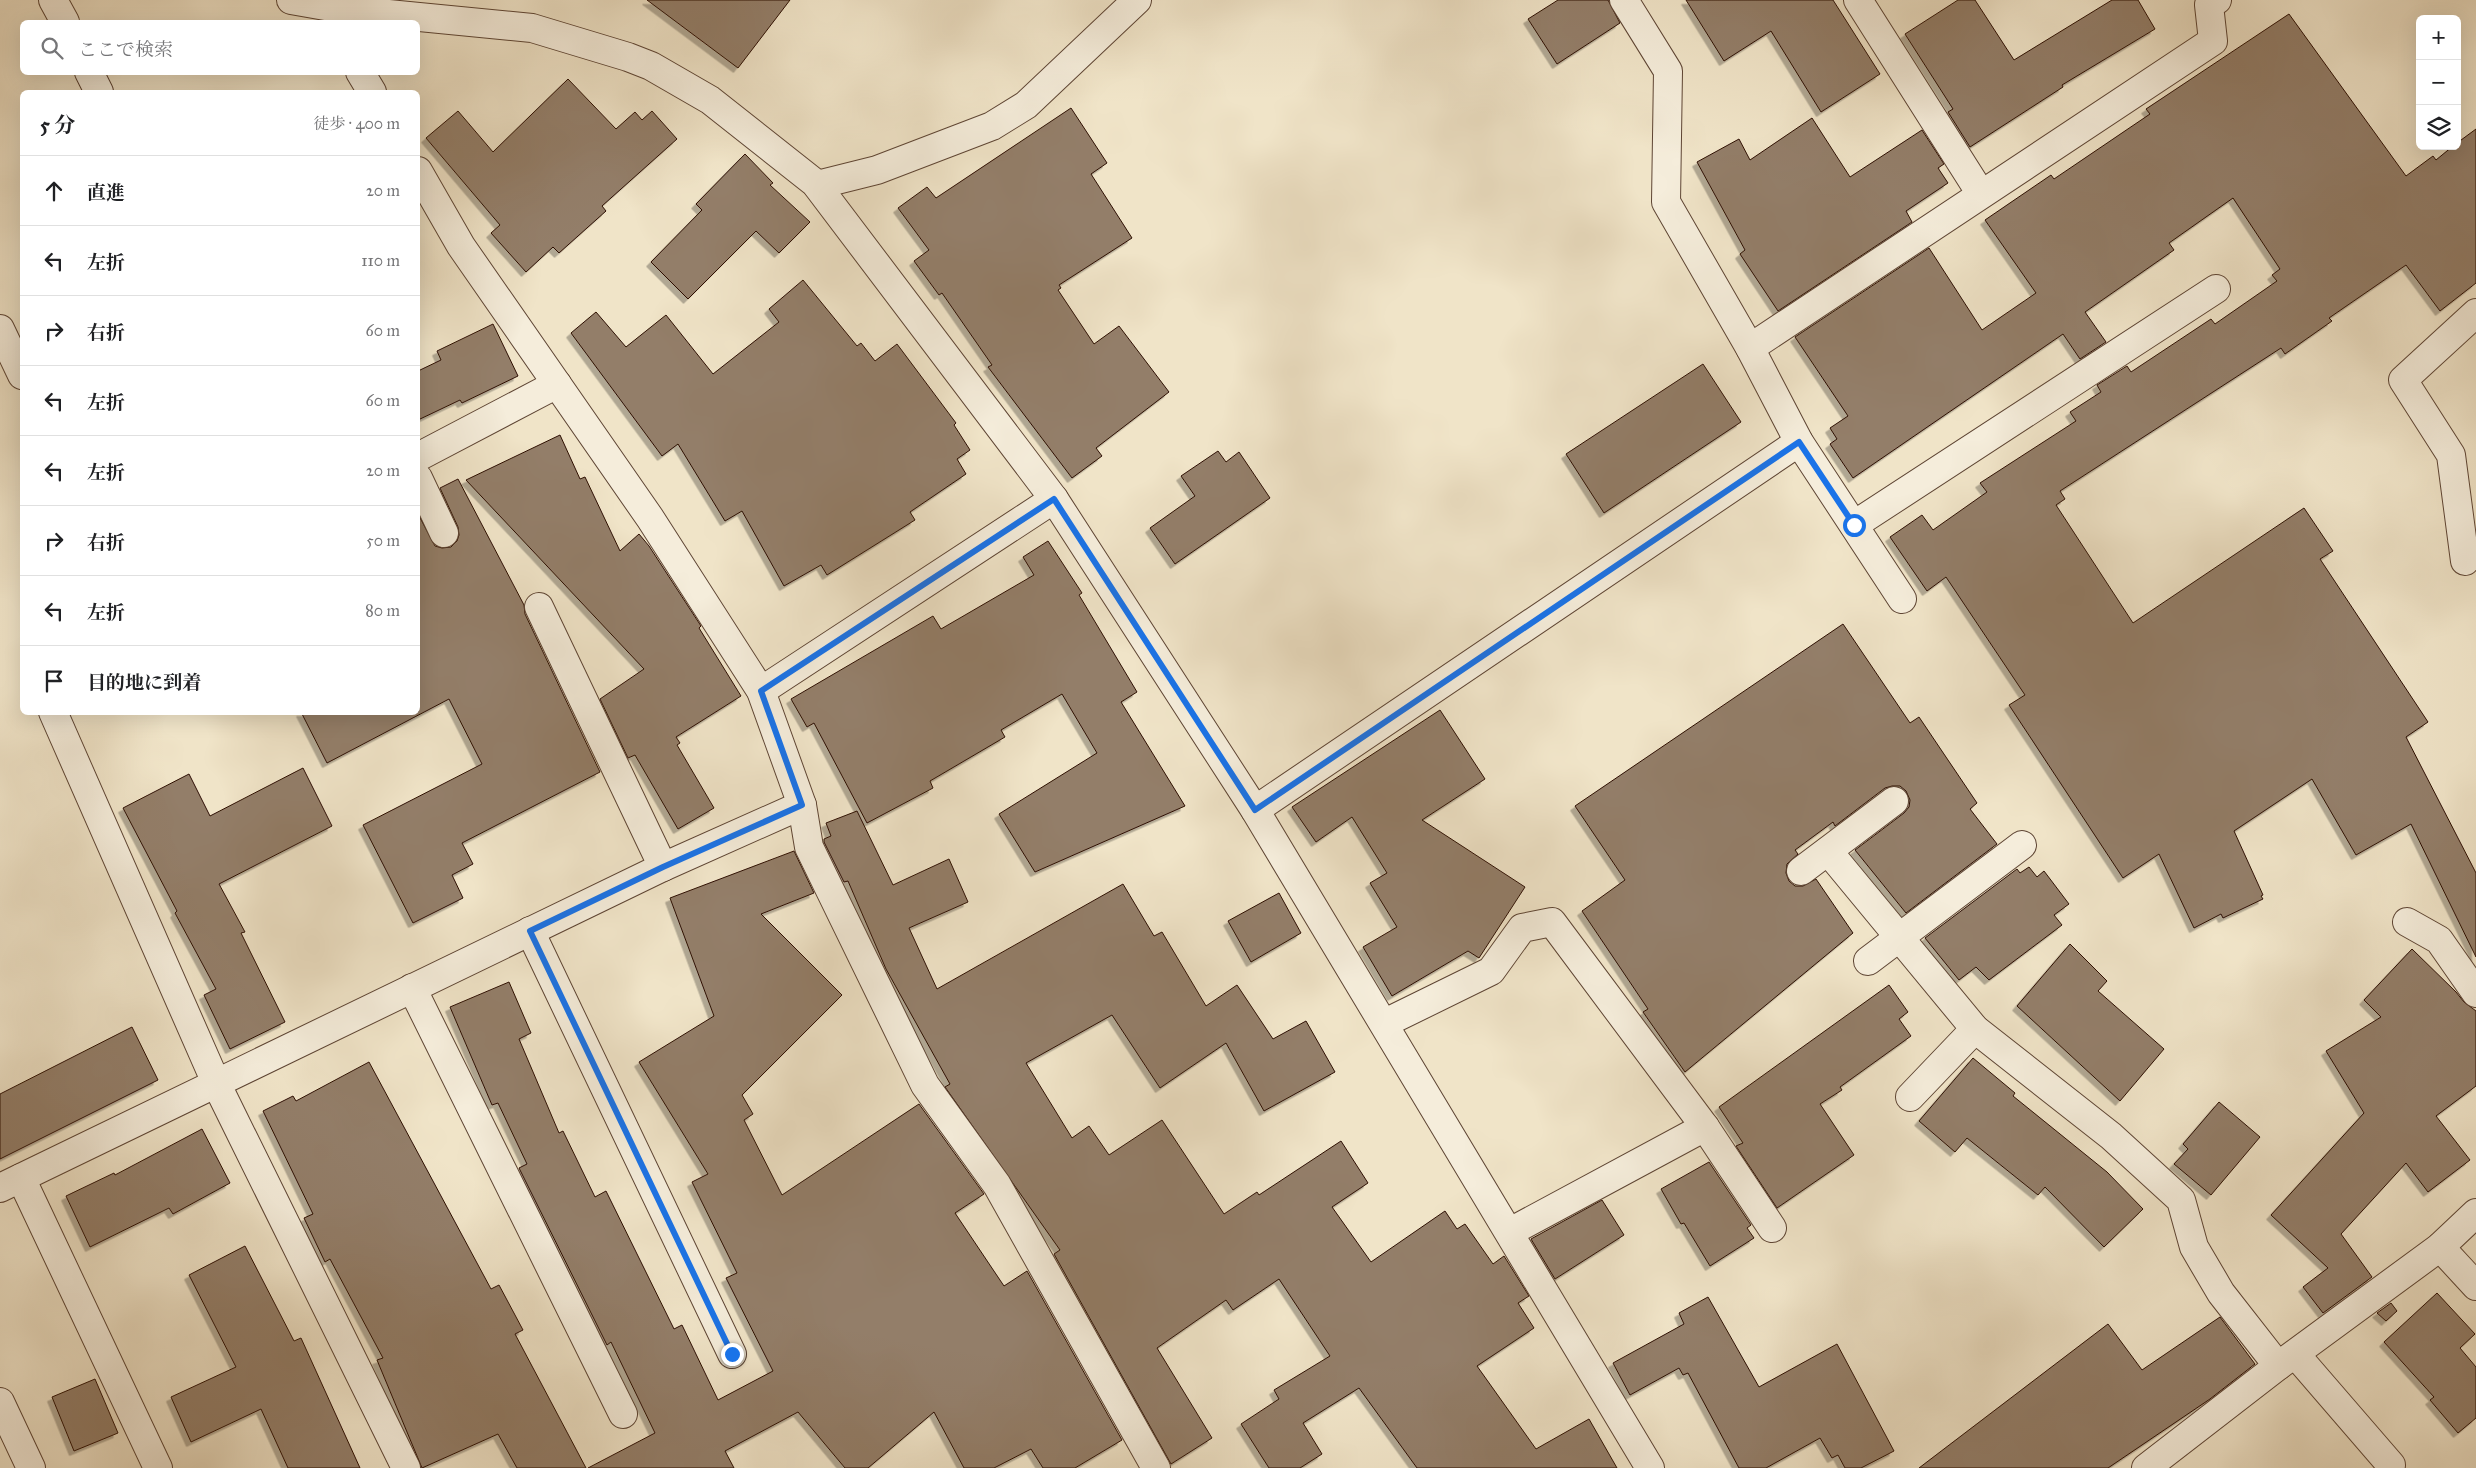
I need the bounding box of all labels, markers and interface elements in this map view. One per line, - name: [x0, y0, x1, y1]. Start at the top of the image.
- map controls: [2416, 15, 2461, 150]
- button: +: [2416, 15, 2461, 60]
- search box: [20, 20, 420, 75]
- icon: search: [38, 34, 66, 62]
- text: ここで検索: [78, 38, 173, 61]
- button: −: [2416, 60, 2461, 105]
- button: layers: [2416, 105, 2461, 150]
- text: 5 分: [40, 112, 75, 138]
- text: 徒歩 · 400 m: [313, 114, 400, 133]
- icon: ahead: [40, 177, 68, 205]
- text: 直進: [87, 181, 125, 204]
- text: 20 m: [366, 181, 400, 200]
- icon: left: [40, 247, 68, 275]
- text: 左折: [87, 251, 125, 274]
- text: 110 m: [361, 251, 400, 270]
- icon: right: [40, 317, 68, 345]
- text: 右折: [87, 321, 125, 344]
- text: 60 m: [366, 321, 400, 340]
- icon: left: [40, 387, 68, 415]
- text: 左折: [87, 391, 125, 414]
- text: 60 m: [366, 391, 400, 410]
- icon: left: [40, 457, 68, 485]
- text: 左折: [87, 461, 125, 484]
- text: 20 m: [366, 461, 400, 480]
- route start: [1843, 514, 1866, 537]
- icon: right: [40, 527, 68, 555]
- text: 右折: [87, 531, 125, 554]
- text: 50 m: [366, 531, 400, 550]
- icon: left: [40, 597, 68, 625]
- text: 左折: [87, 601, 125, 624]
- text: 80 m: [365, 601, 400, 620]
- icon: arrive: [40, 667, 68, 695]
- text: 目的地に到着: [87, 671, 201, 694]
- route end: [721, 1343, 744, 1366]

